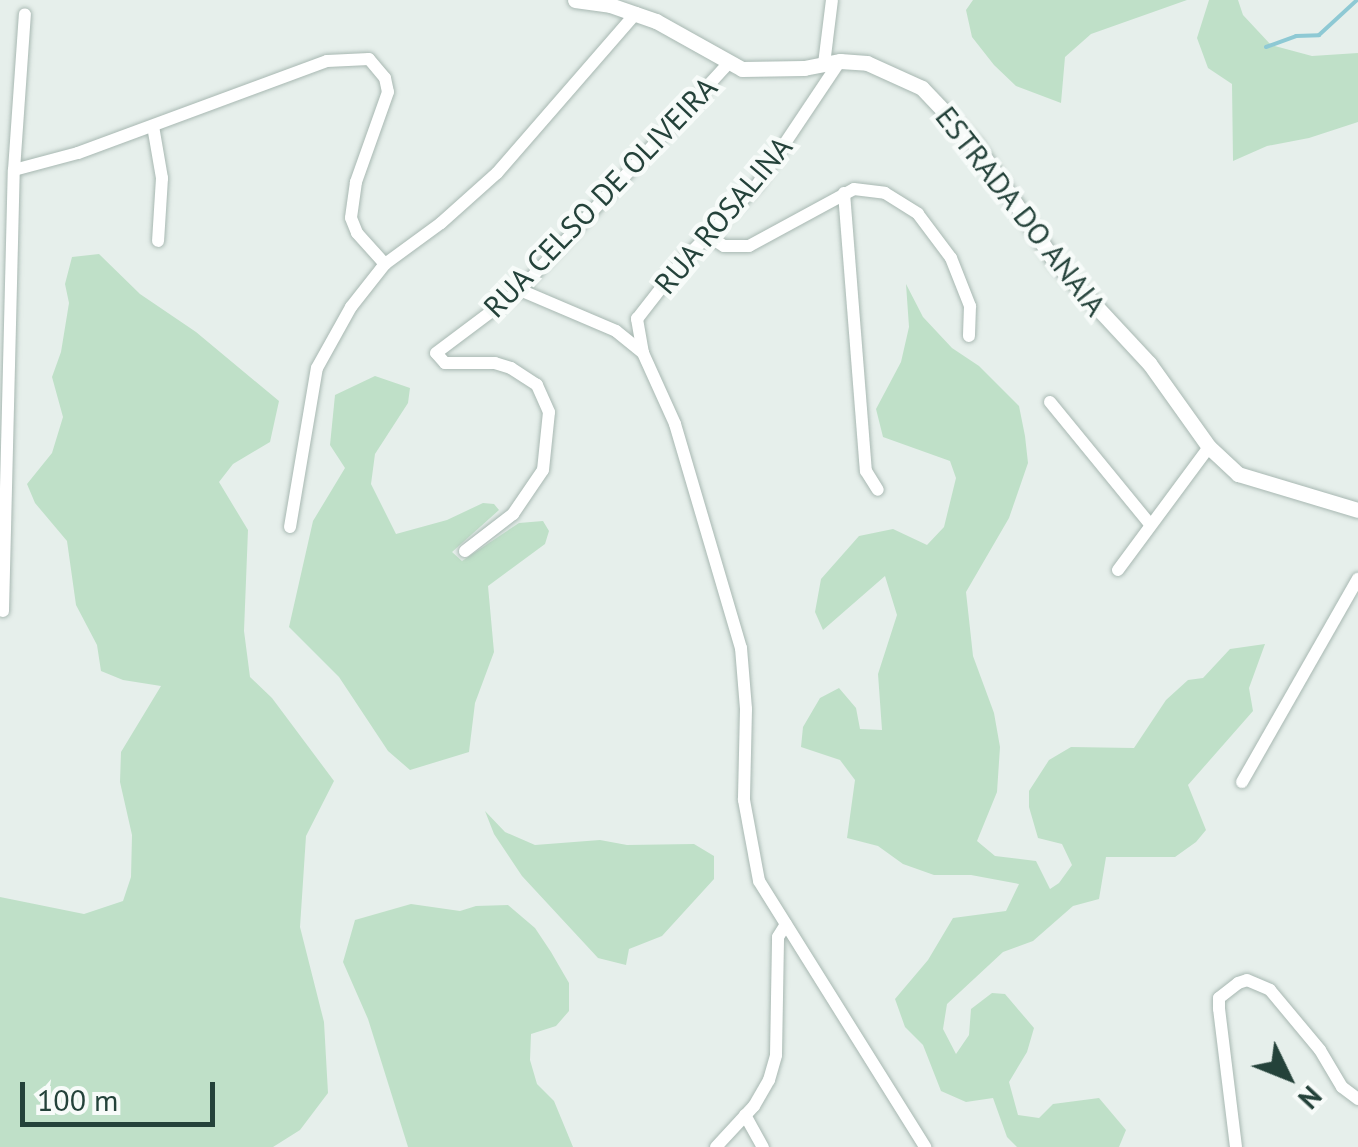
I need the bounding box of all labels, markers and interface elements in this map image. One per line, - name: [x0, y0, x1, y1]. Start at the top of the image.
- street label: RUA CELSO DE OLIVEIRA: [476, 69, 724, 325]
- street label: ESTRADA DO ANAIA: [928, 98, 1114, 324]
- street label: RUA ROSALINA: [646, 129, 800, 301]
- north arrow: [1238, 1027, 1338, 1127]
- scale bar: [25, 1062, 220, 1124]
- text: N: [1290, 1078, 1330, 1117]
- text: 100 m: [37, 1080, 118, 1119]

